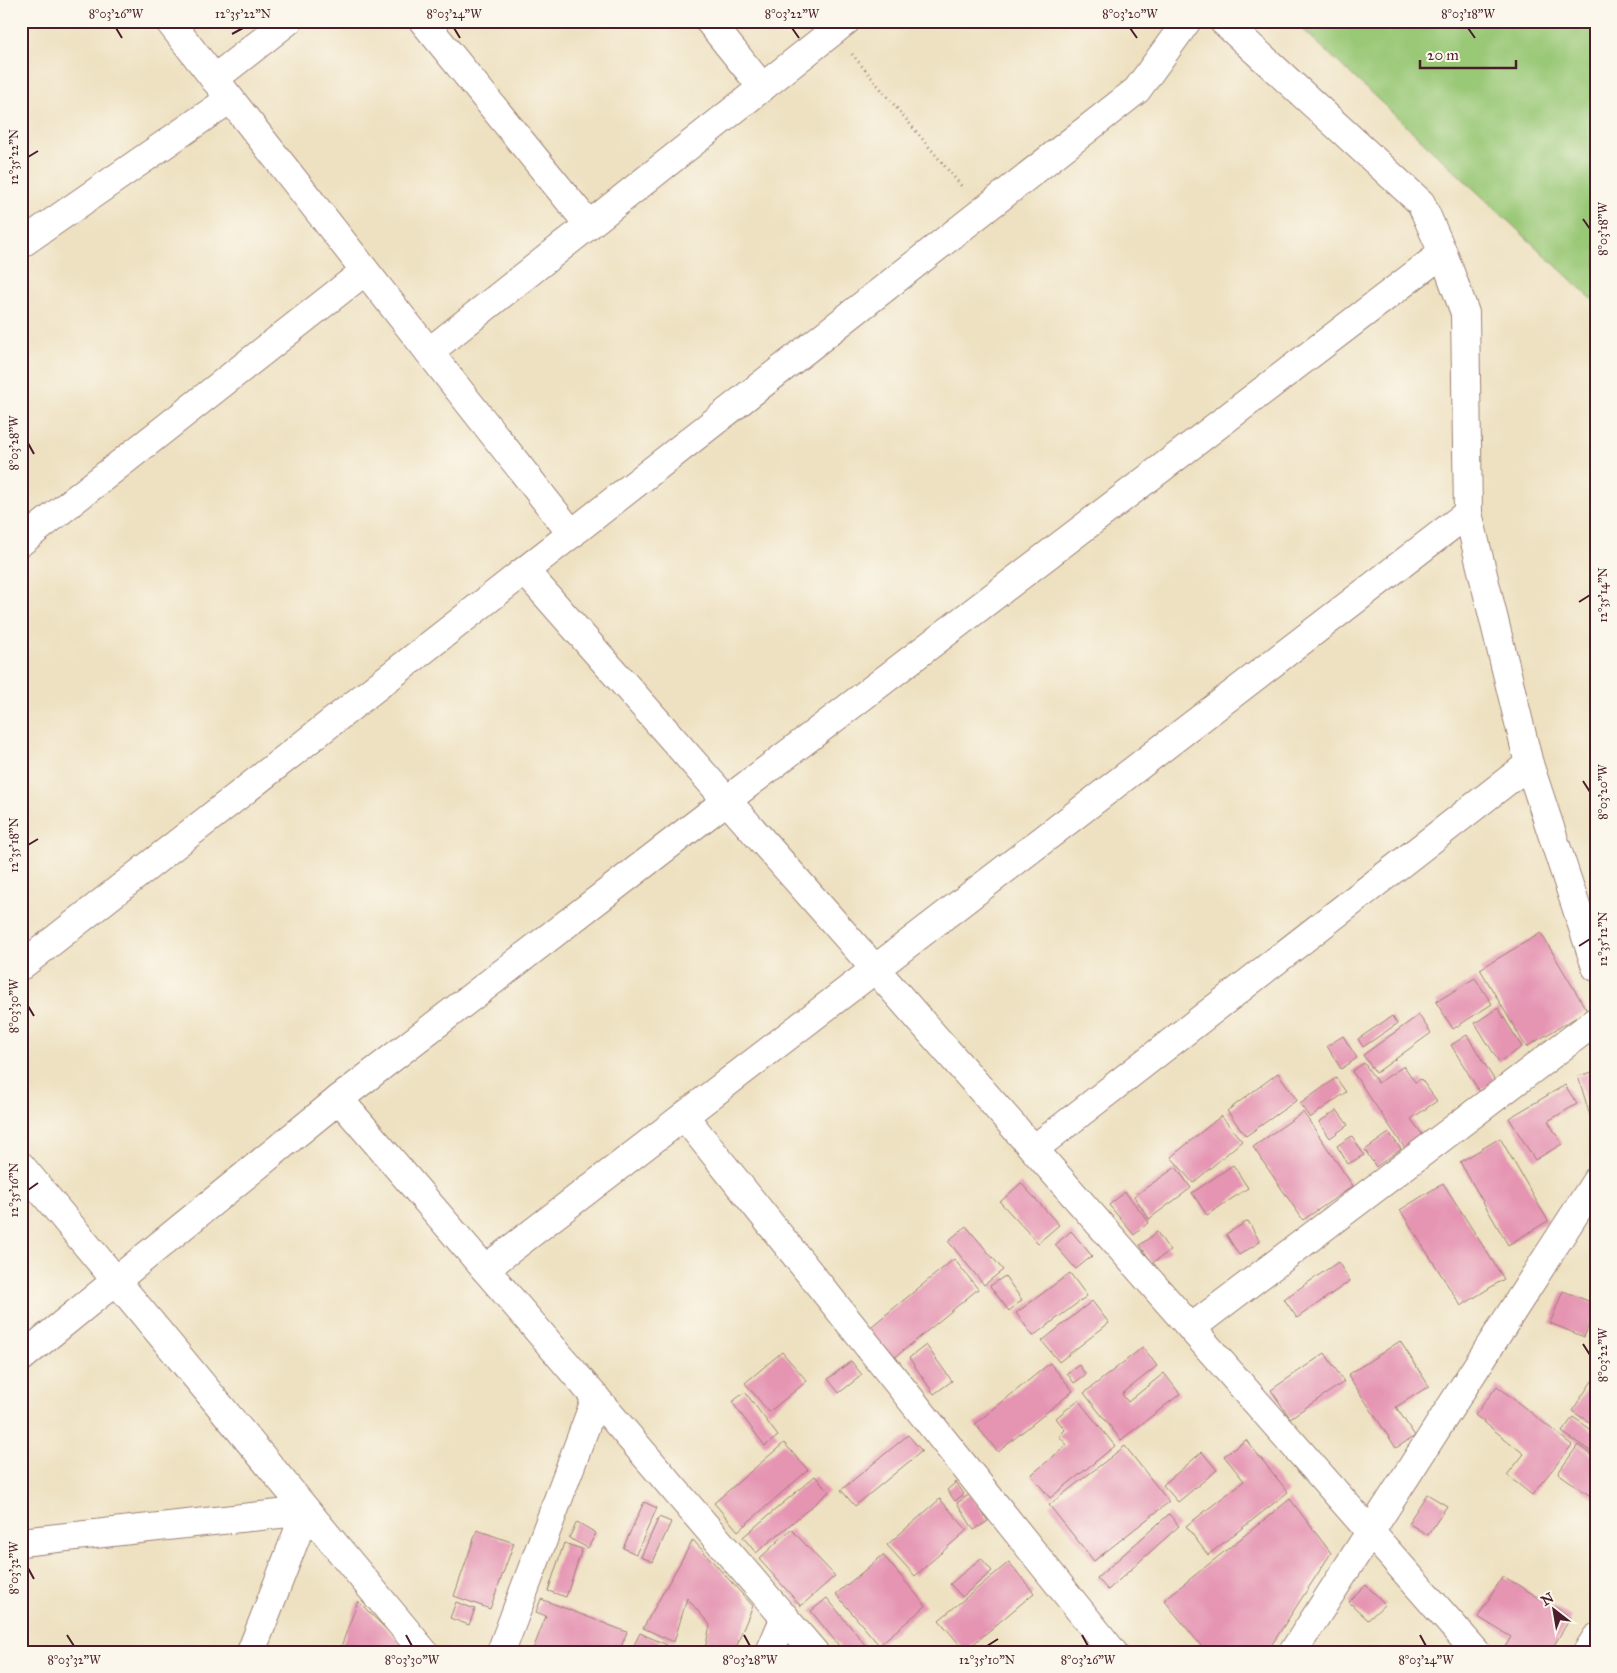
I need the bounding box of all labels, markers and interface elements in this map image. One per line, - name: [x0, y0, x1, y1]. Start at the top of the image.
- text: 8°03'26"W: [89, 7, 144, 21]
- text: 12°35'22"N: [215, 7, 271, 21]
- text: 8°03'24"W: [426, 7, 482, 21]
- text: 8°03'22"W: [765, 7, 820, 21]
- text: 8°03'20"W: [1102, 7, 1158, 21]
- text: 8°03'18"W: [1441, 7, 1495, 21]
- scale bar: [1420, 38, 1516, 70]
- text: 20 m: [1427, 46, 1459, 64]
- text: 12°35'22"N: [7, 129, 21, 185]
- text: 8°03'18"W: [1596, 202, 1610, 256]
- text: 8°03'28"W: [7, 415, 21, 470]
- text: 12°35'14"N: [1596, 567, 1610, 623]
- text: 8°03'20"W: [1596, 764, 1610, 820]
- text: 12°35'18"N: [7, 817, 21, 873]
- text: 12°35'12"N: [1596, 912, 1610, 966]
- text: 8°03'30"W: [7, 978, 21, 1033]
- text: 12°35'16"N: [7, 1163, 21, 1218]
- text: 8°03'22"W: [1596, 1327, 1610, 1382]
- text: 8°03'32"W: [7, 1541, 21, 1595]
- north arrow: [1530, 1586, 1580, 1636]
- text: N: [1538, 1589, 1557, 1610]
- text: 8°03'32"W: [47, 1653, 101, 1667]
- text: 8°03'30"W: [385, 1653, 440, 1667]
- text: 8°03'28"W: [723, 1653, 778, 1667]
- text: 12°35'10"N: [959, 1653, 1015, 1667]
- text: 8°03'26"W: [1061, 1653, 1116, 1667]
- text: 8°03'24"W: [1398, 1653, 1454, 1667]

